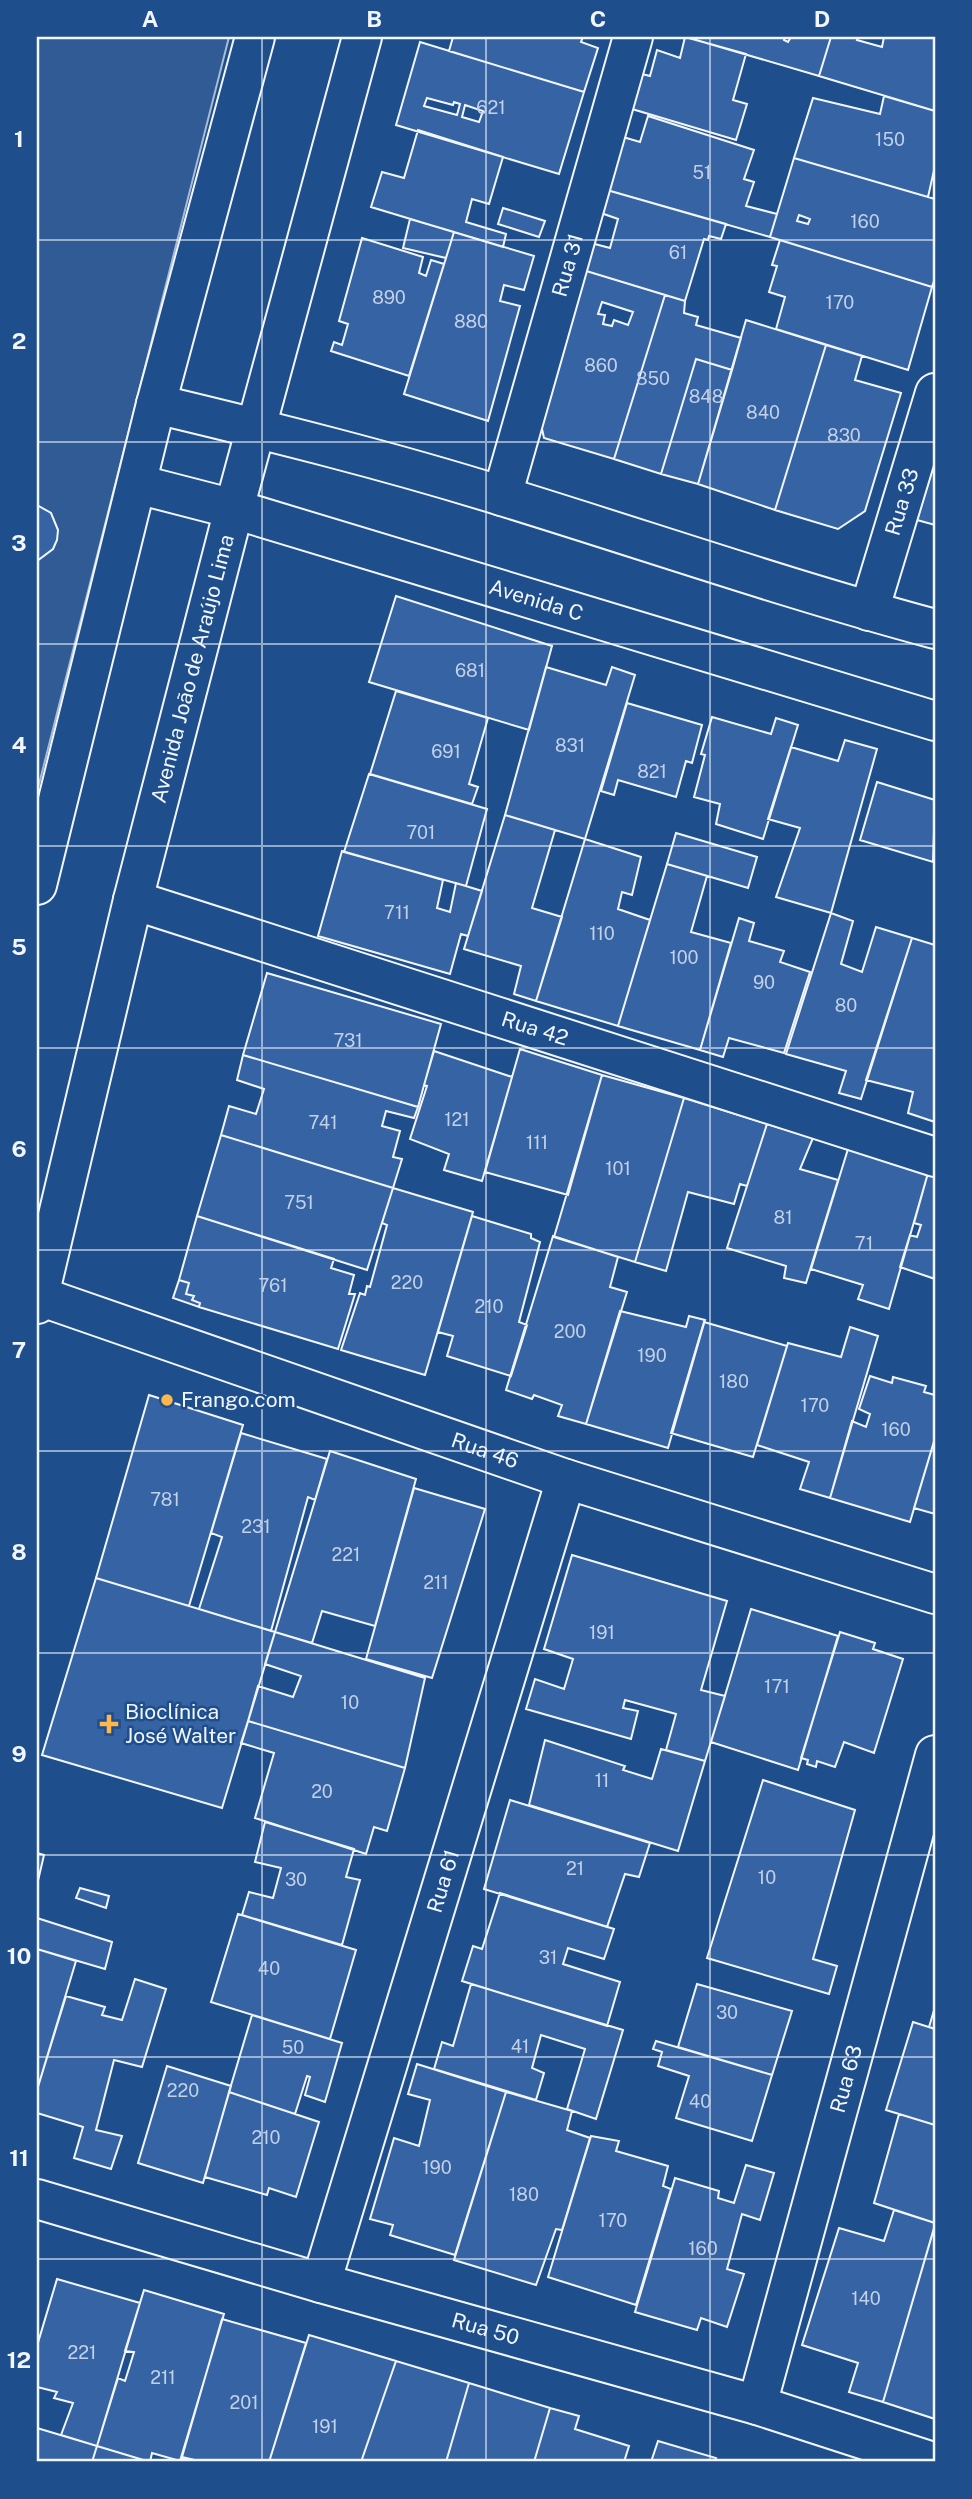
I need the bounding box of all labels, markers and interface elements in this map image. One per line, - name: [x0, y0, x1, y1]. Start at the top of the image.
- text: A: [142, 5, 159, 32]
- text: B: [366, 5, 382, 32]
- text: C: [590, 5, 606, 32]
- text: D: [814, 5, 830, 32]
- house number: 621: [476, 97, 506, 118]
- text: 1: [14, 125, 24, 152]
- house number: 150: [875, 129, 905, 150]
- house number: 51: [693, 162, 711, 183]
- house number: 160: [850, 211, 880, 232]
- street label: Rua 31: [546, 231, 588, 300]
- house number: 61: [669, 242, 687, 263]
- house number: 890: [372, 287, 406, 308]
- house number: 170: [826, 292, 854, 313]
- house number: 880: [454, 311, 488, 332]
- text: 2: [12, 327, 26, 354]
- house number: 860: [584, 355, 618, 376]
- house number: 850: [636, 368, 670, 389]
- house number: 848: [689, 386, 723, 407]
- house number: 840: [746, 402, 780, 423]
- house number: 830: [827, 425, 861, 446]
- street label: Rua 33: [880, 465, 924, 539]
- text: 3: [11, 529, 27, 556]
- street label: Avenida João de Araújo Lima: [146, 532, 239, 806]
- street label: Avenida C: [486, 574, 587, 626]
- house number: 681: [455, 660, 485, 681]
- text: 4: [11, 731, 27, 758]
- house number: 831: [555, 735, 585, 756]
- house number: 691: [431, 741, 461, 762]
- house number: 821: [637, 761, 667, 782]
- house number: 701: [407, 822, 435, 843]
- house number: 711: [384, 902, 410, 923]
- house number: 110: [589, 923, 615, 944]
- text: 5: [11, 933, 27, 960]
- house number: 100: [669, 947, 699, 968]
- house number: 90: [753, 972, 775, 993]
- house number: 80: [835, 995, 857, 1016]
- street label: Rua 42: [498, 1006, 572, 1051]
- house number: 731: [333, 1030, 363, 1051]
- house number: 121: [444, 1109, 470, 1130]
- house number: 741: [309, 1112, 337, 1133]
- house number: 111: [526, 1132, 548, 1153]
- text: 6: [11, 1135, 27, 1162]
- house number: 101: [605, 1158, 631, 1179]
- house number: 751: [284, 1192, 314, 1213]
- house number: 81: [774, 1207, 792, 1228]
- house number: 71: [855, 1233, 873, 1254]
- house number: 220: [391, 1272, 423, 1293]
- house number: 761: [259, 1275, 288, 1296]
- house number: 210: [474, 1296, 504, 1317]
- house number: 200: [554, 1321, 586, 1342]
- text: 7: [12, 1336, 26, 1363]
- house number: 190: [637, 1345, 667, 1366]
- house number: 180: [719, 1371, 749, 1392]
- place label: Frango.com: [181, 1387, 296, 1412]
- marker: Frango.com: [159, 1392, 175, 1408]
- house number: 170: [801, 1395, 829, 1416]
- house number: 160: [881, 1419, 911, 1440]
- street label: Rua 46: [448, 1427, 522, 1474]
- house number: 781: [150, 1489, 180, 1510]
- house number: 231: [241, 1516, 271, 1537]
- text: 8: [11, 1538, 27, 1565]
- house number: 221: [332, 1544, 360, 1565]
- house number: 211: [423, 1572, 449, 1593]
- house number: 191: [589, 1622, 615, 1643]
- house number: 171: [764, 1676, 790, 1697]
- house number: 10: [341, 1692, 359, 1713]
- place label: Bioclínica José Walter: [125, 1699, 236, 1748]
- marker: Bioclínica José Walter: [99, 1714, 119, 1734]
- text: 9: [11, 1740, 27, 1767]
- house number: 11: [595, 1770, 609, 1791]
- house number: 20: [311, 1781, 333, 1802]
- street label: Rua 61: [422, 1847, 464, 1916]
- house number: 21: [566, 1858, 584, 1879]
- house number: 10: [758, 1867, 776, 1888]
- house number: 30: [285, 1869, 307, 1890]
- text: 10: [7, 1942, 31, 1969]
- house number: 31: [539, 1947, 557, 1968]
- house number: 40: [258, 1958, 280, 1979]
- house number: 30: [716, 2002, 738, 2023]
- house number: 41: [511, 2036, 529, 2057]
- house number: 50: [282, 2037, 304, 2058]
- street label: Rua 63: [825, 2042, 867, 2116]
- house number: 220: [167, 2080, 199, 2101]
- house number: 40: [689, 2091, 711, 2112]
- house number: 210: [251, 2127, 281, 2148]
- text: 11: [9, 2144, 29, 2171]
- house number: 190: [422, 2157, 452, 2178]
- house number: 180: [509, 2184, 539, 2205]
- house number: 170: [599, 2210, 627, 2231]
- house number: 160: [688, 2238, 718, 2259]
- house number: 140: [851, 2288, 881, 2309]
- street label: Rua 50: [449, 2307, 522, 2350]
- house number: 221: [68, 2342, 96, 2363]
- text: 12: [7, 2346, 31, 2373]
- house number: 211: [150, 2367, 176, 2388]
- house number: 201: [229, 2392, 259, 2413]
- house number: 191: [312, 2416, 338, 2437]

